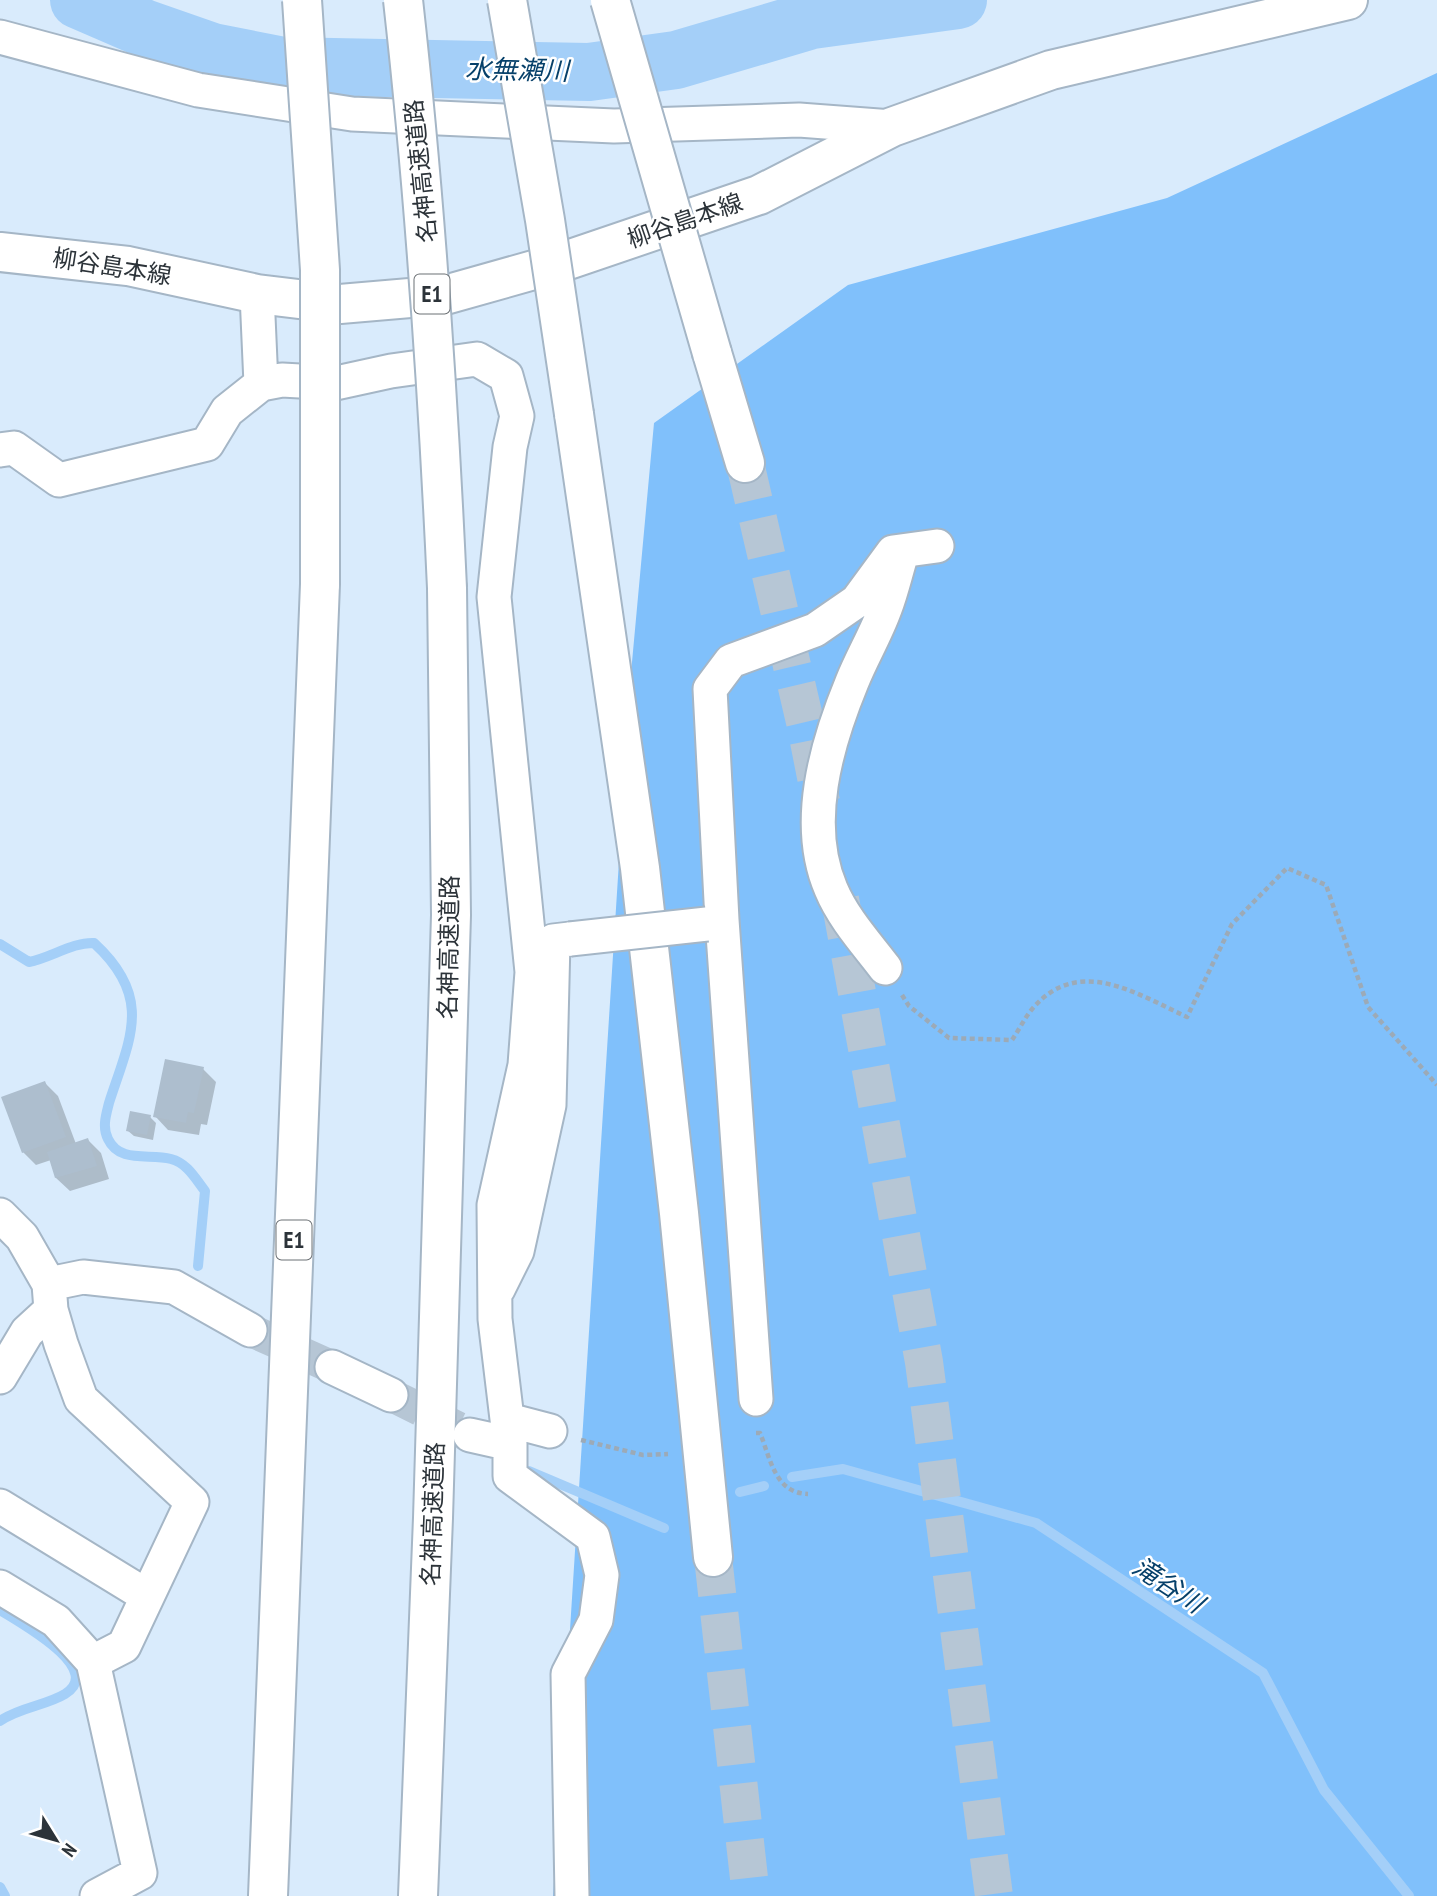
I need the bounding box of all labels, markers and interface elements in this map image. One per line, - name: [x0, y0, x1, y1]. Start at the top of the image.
- water label: 水無瀬川: [465, 52, 572, 87]
- street label: 名神高速道路: [398, 98, 443, 244]
- street label: 柳谷島本線: [623, 186, 747, 255]
- street label: 柳谷島本線: [50, 242, 174, 291]
- road number: E1: [414, 274, 450, 314]
- street label: 名神高速道路: [432, 875, 465, 1019]
- road number: E1: [276, 1220, 312, 1260]
- street label: 名神高速道路: [414, 1441, 451, 1586]
- water label: 滝谷川: [1127, 1549, 1212, 1621]
- north arrow: [21, 1805, 91, 1875]
- text: N: [57, 1839, 82, 1862]

